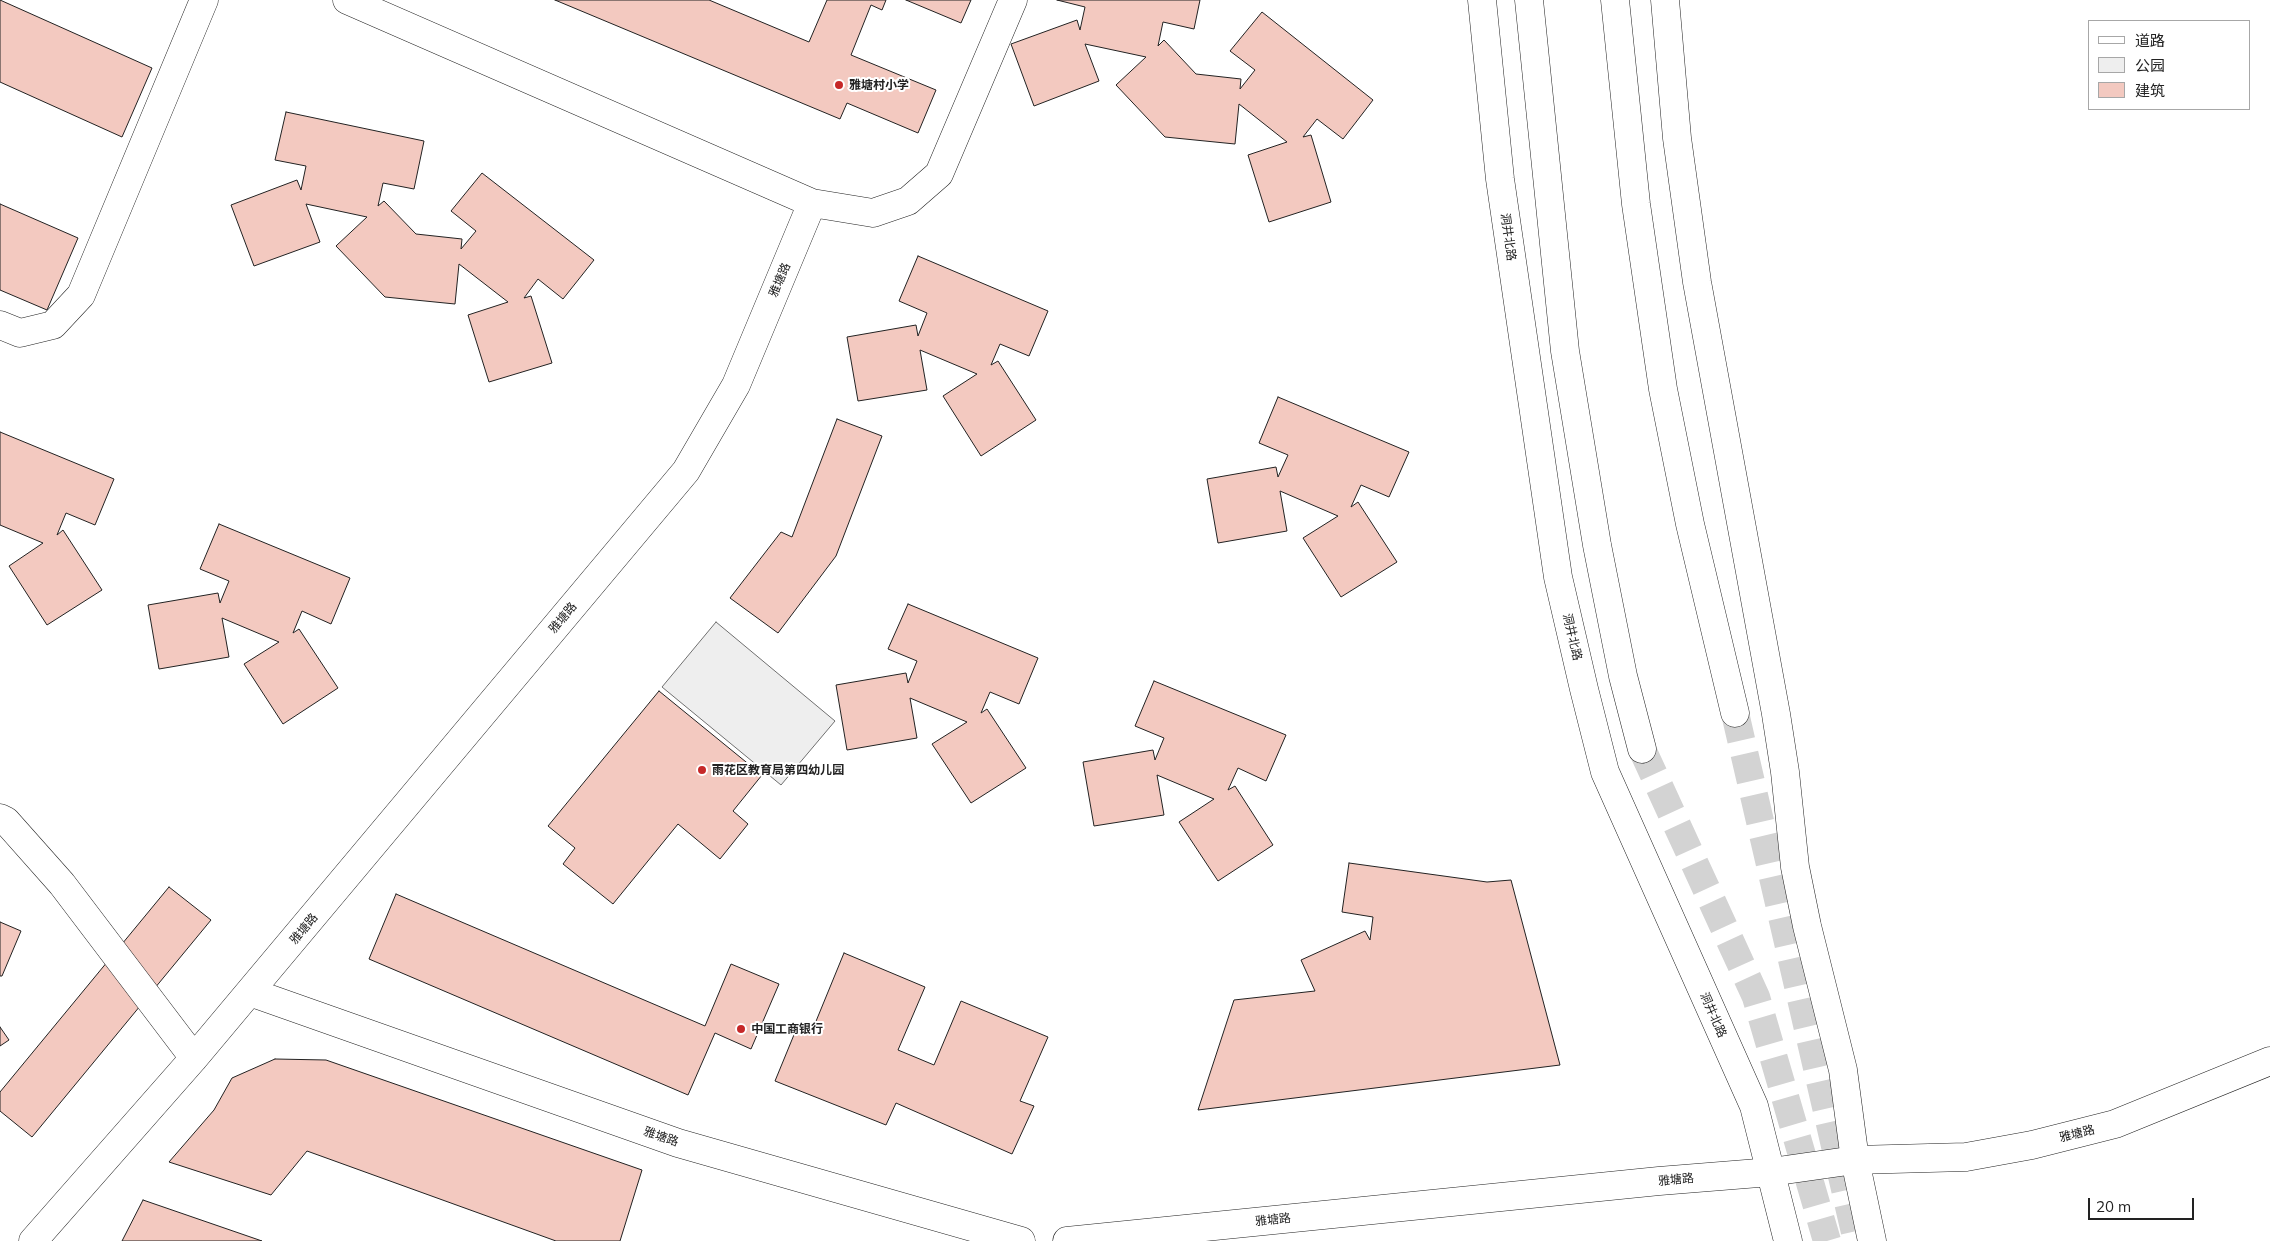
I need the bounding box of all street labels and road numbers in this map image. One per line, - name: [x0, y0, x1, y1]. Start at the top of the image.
- street label: 洞井北路: [1498, 212, 1518, 262]
- street label: 雅塘路: [766, 261, 794, 299]
- street label: 雅塘路: [546, 600, 580, 636]
- street label: 洞井北路: [1560, 612, 1584, 662]
- street label: 雅塘路: [287, 911, 321, 947]
- street label: 洞井北路: [1697, 990, 1729, 1040]
- street label: 雅塘路: [2058, 1123, 2096, 1145]
- street label: 雅塘路: [642, 1124, 680, 1150]
- street label: 雅塘路: [1657, 1171, 1695, 1189]
- street label: 雅塘路: [1254, 1211, 1292, 1229]

